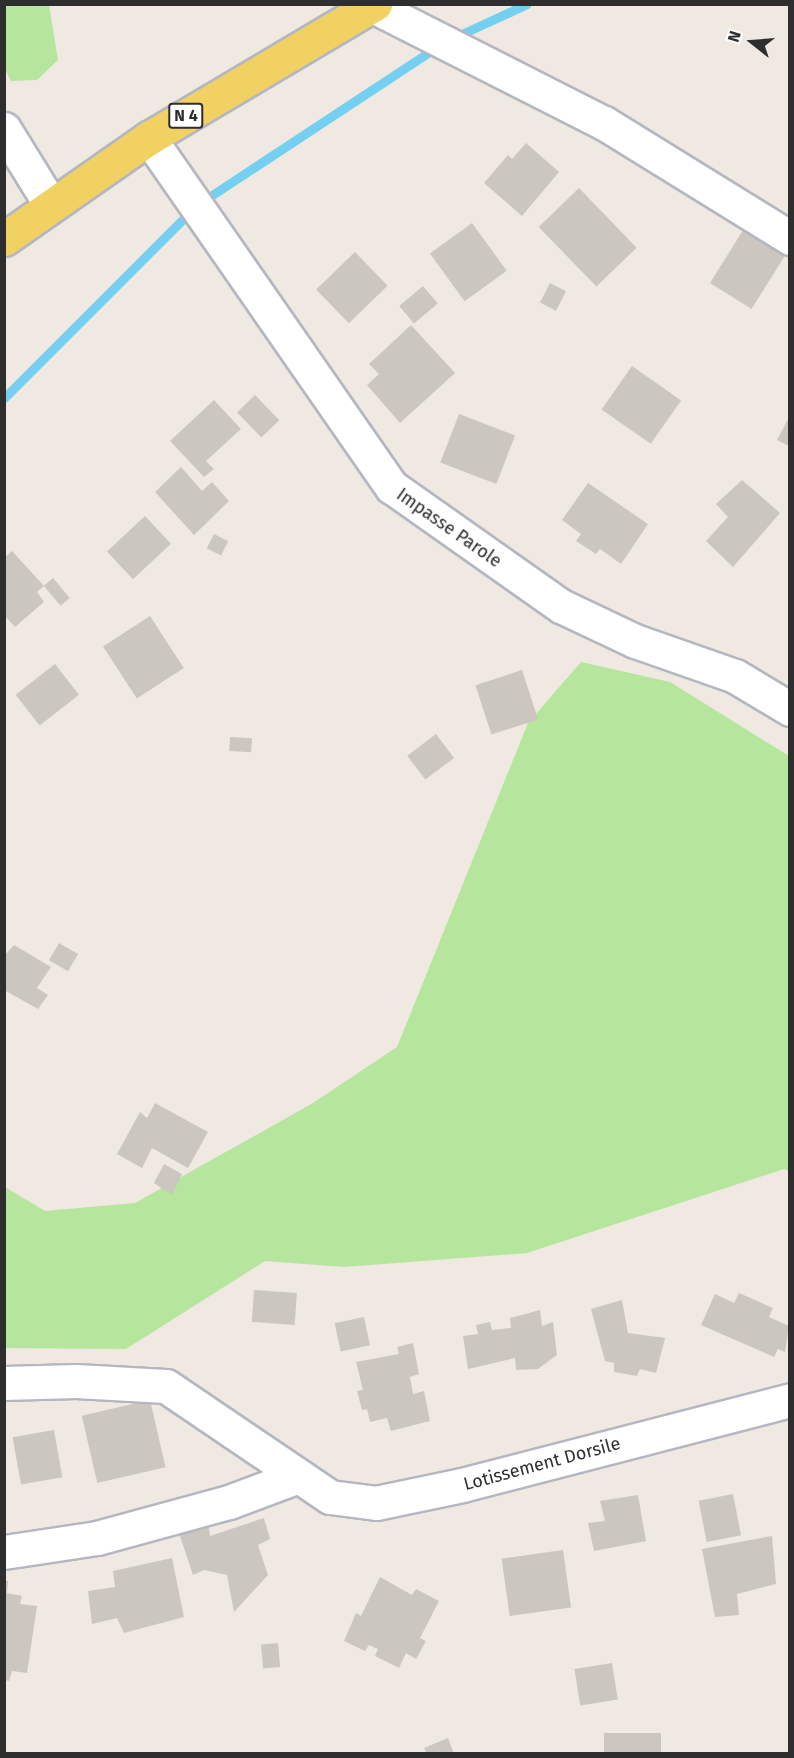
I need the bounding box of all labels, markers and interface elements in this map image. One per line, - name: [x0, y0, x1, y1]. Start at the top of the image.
- north arrow: [722, 12, 782, 72]
- text: N: [724, 29, 745, 44]
- road number: N 4: [168, 103, 204, 129]
- street label: Impasse Parole: [392, 484, 506, 572]
- street label: Lotissement Dorsile: [461, 1433, 623, 1495]

